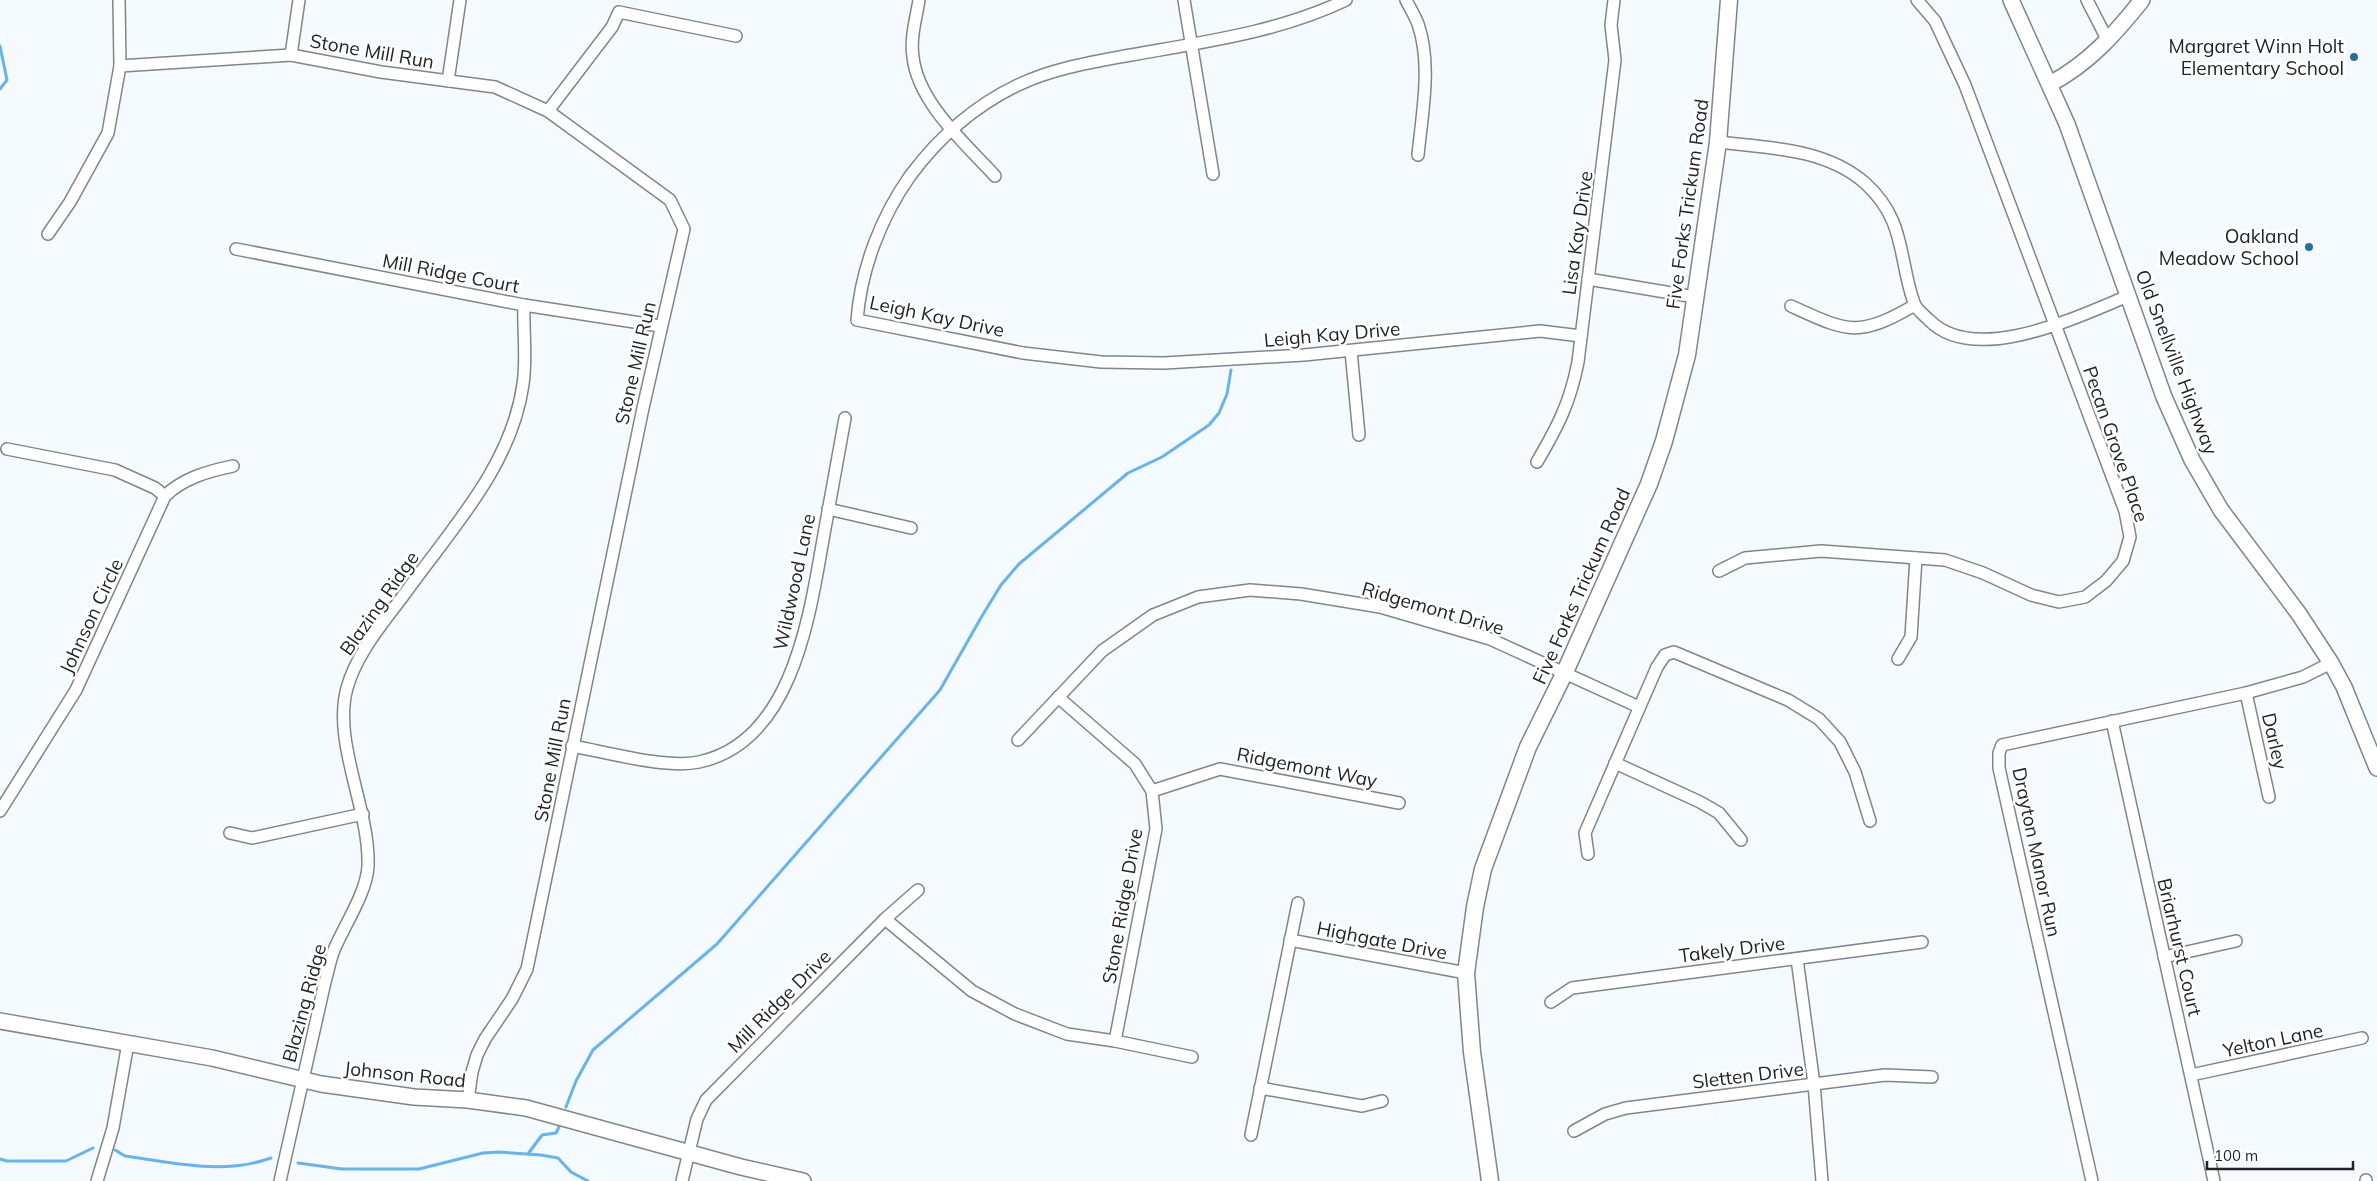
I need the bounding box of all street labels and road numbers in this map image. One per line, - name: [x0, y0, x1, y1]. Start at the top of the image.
- street label: Stone Mill Run: [308, 28, 436, 74]
- street label: Five Forks Trickum Road: [1660, 97, 1714, 311]
- street label: Lisa Kay Drive: [1556, 169, 1598, 297]
- street label: Mill Ridge Court: [381, 248, 522, 298]
- street label: Old Snellville Highway: [2131, 266, 2223, 458]
- street label: Leigh Kay Drive: [868, 290, 1006, 342]
- street label: Stone Mill Run: [609, 299, 661, 427]
- street label: Leigh Kay Drive: [1263, 316, 1401, 352]
- street label: Pecan Grove Place: [2078, 363, 2154, 525]
- street label: Five Forks Trickum Road: [1527, 484, 1635, 688]
- street label: Wildwood Lane: [768, 511, 820, 653]
- street label: Blazing Ridge: [334, 546, 424, 660]
- street label: Johnson Circle: [54, 555, 128, 677]
- street label: Ridgemont Drive: [1359, 576, 1507, 640]
- street label: Stone Mill Run: [528, 696, 576, 824]
- street label: Darley: [2257, 710, 2293, 772]
- street label: Ridgemont Way: [1235, 742, 1379, 792]
- street label: Drayton Manor Run: [2007, 765, 2067, 939]
- street label: Stone Ridge Drive: [1097, 826, 1147, 986]
- street label: Briarhurst Court: [2152, 876, 2208, 1019]
- street label: Highgate Drive: [1315, 916, 1449, 964]
- street label: Takely Drive: [1678, 931, 1786, 967]
- street label: Blazing Ridge: [277, 941, 331, 1065]
- street label: Mill Ridge Drive: [722, 944, 836, 1058]
- street label: Yelton Lane: [2220, 1018, 2325, 1063]
- street label: Johnson Road: [343, 1056, 467, 1092]
- street label: Sletten Drive: [1691, 1056, 1805, 1094]

